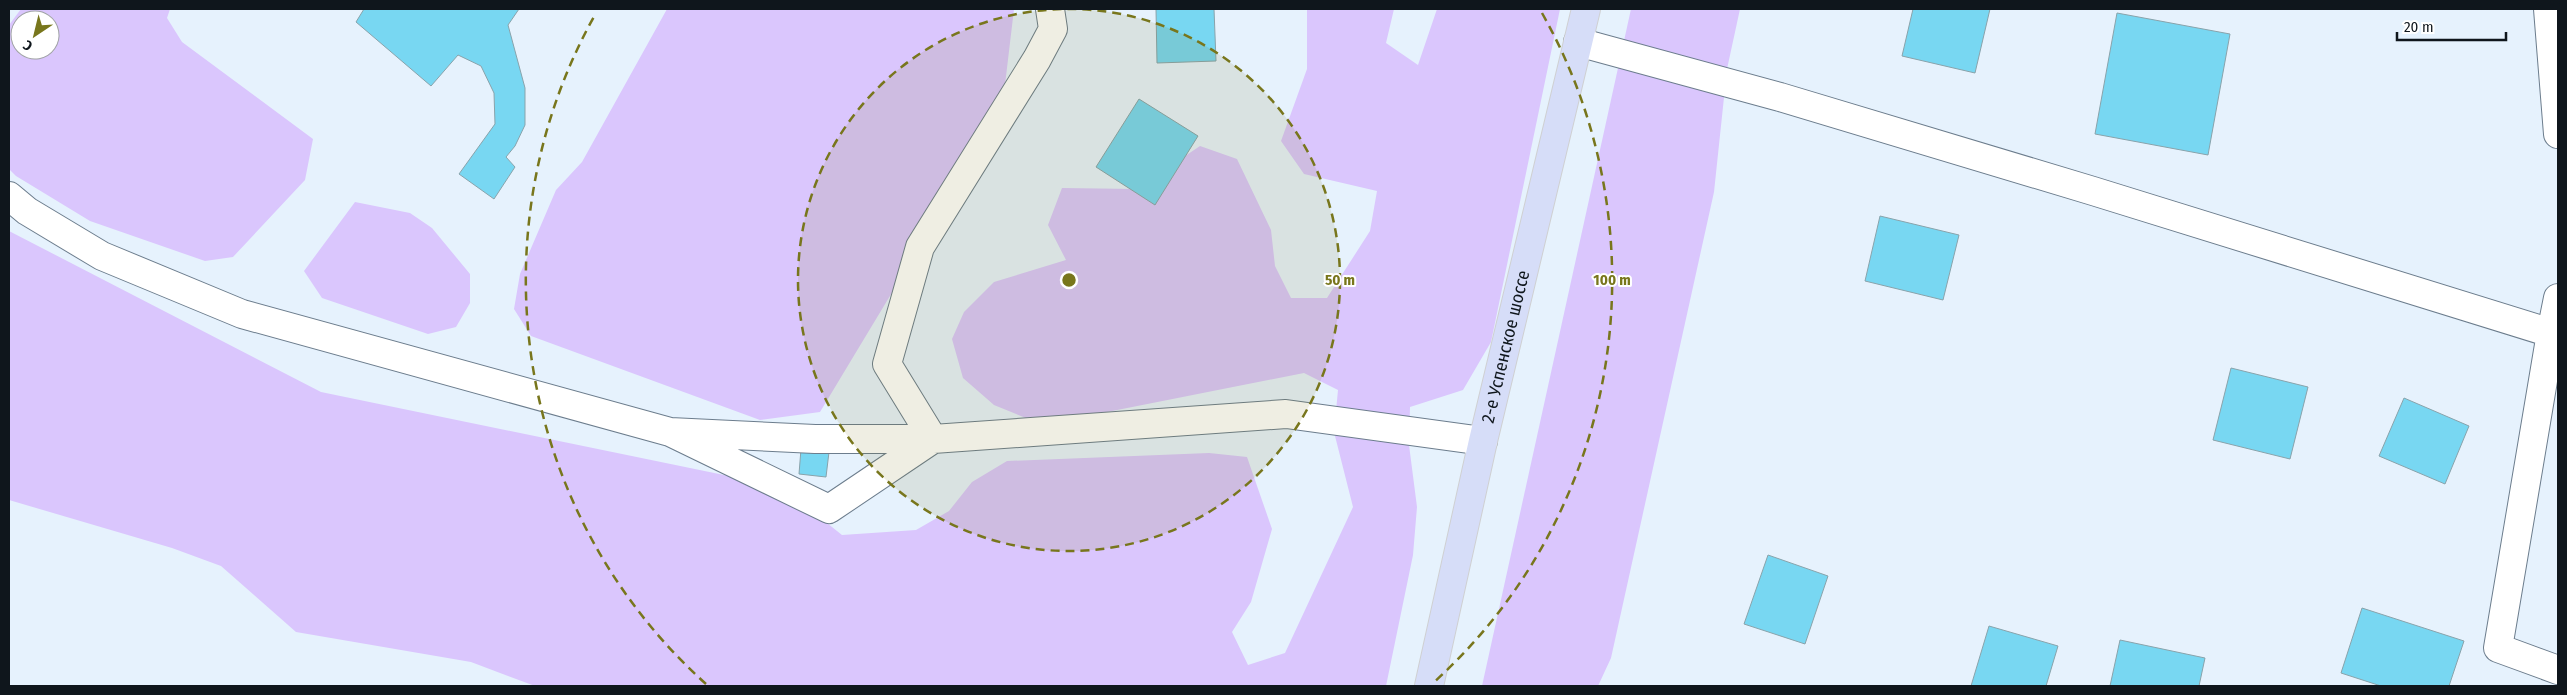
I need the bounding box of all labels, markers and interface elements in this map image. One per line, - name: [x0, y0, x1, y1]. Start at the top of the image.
- north arrow: [10, 10, 60, 60]
- scale bar: [2397, 10, 2506, 42]
- text: 20 m: [2404, 18, 2434, 36]
- text: С: [19, 36, 36, 54]
- street label: 2-е Успенское шоссе: [1477, 268, 1534, 425]
- centre of rings: [1060, 271, 1078, 289]
- text: 50 m: [1325, 271, 1355, 289]
- text: 100 m: [1593, 271, 1631, 289]

